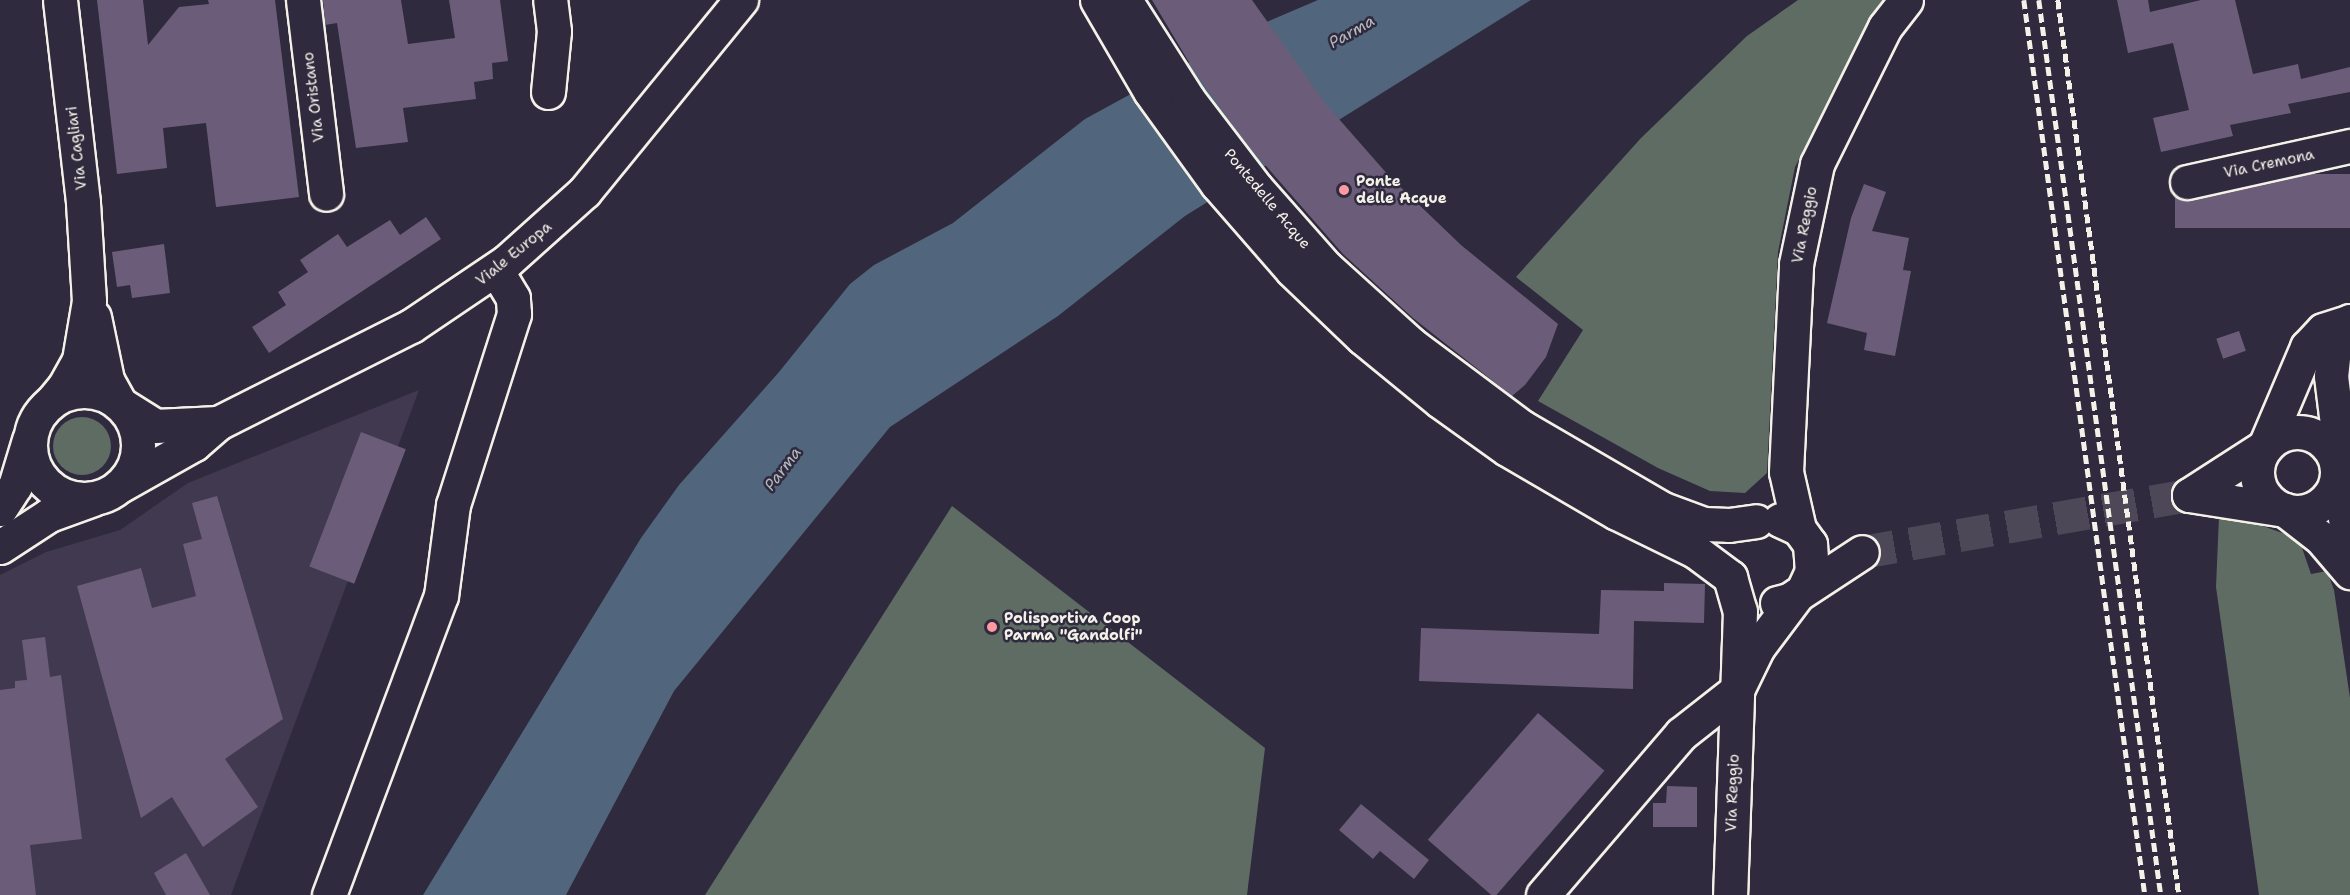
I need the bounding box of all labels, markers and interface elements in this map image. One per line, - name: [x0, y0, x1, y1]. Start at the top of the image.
- water label: Parma: [1326, 11, 1378, 53]
- street label: Via Oristano: [300, 51, 328, 143]
- street label: Via Cagliari: [63, 105, 91, 191]
- street label: Pontedelle Acque: [1220, 145, 1314, 253]
- street label: Via Cremona: [2222, 146, 2316, 182]
- place label: Ponte delle Acque: [1356, 172, 1447, 207]
- marker: Ponte delle Acque: [1337, 183, 1351, 197]
- street label: Via Reggio: [1789, 185, 1821, 265]
- street label: Viale Europa: [473, 218, 555, 290]
- water label: Parma: [760, 443, 806, 495]
- place label: Polisportiva Coop Parma "Gandolfi": [1004, 609, 1142, 644]
- marker: Polisportiva Coop Parma "Gandolfi": [985, 620, 999, 634]
- street label: Via Reggio: [1723, 754, 1743, 832]

